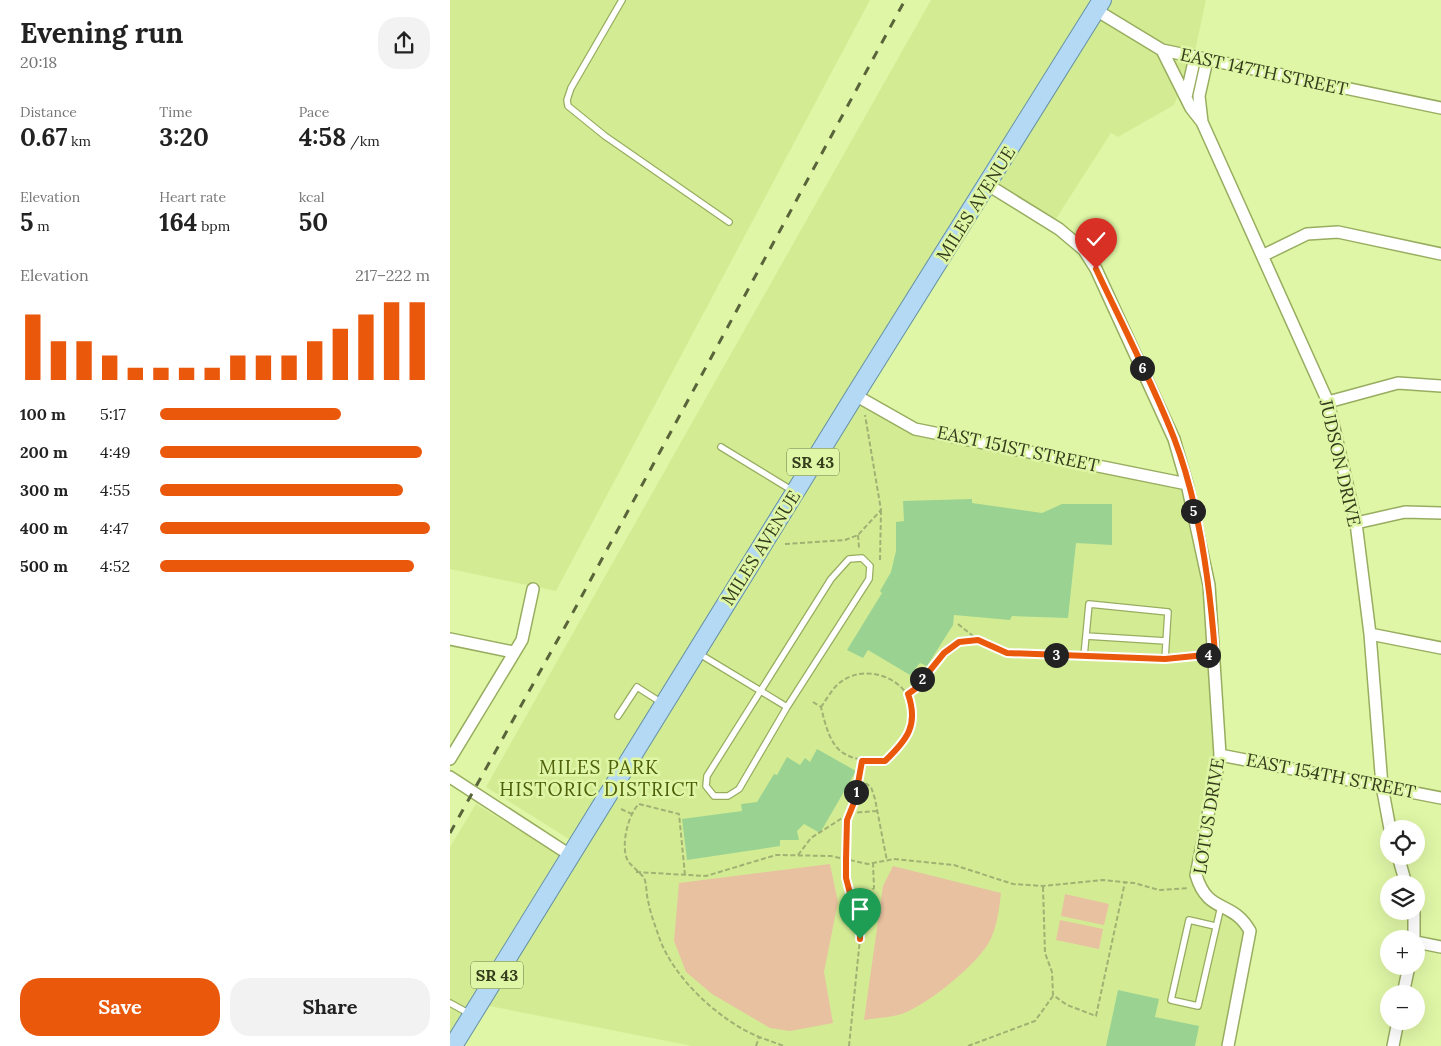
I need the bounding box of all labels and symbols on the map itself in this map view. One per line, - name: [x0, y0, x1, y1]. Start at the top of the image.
- street label: EAST 147TH STREET: [1178, 43, 1350, 101]
- street label: MILES AVENUE: [931, 142, 1020, 265]
- pin: [1075, 218, 1117, 269]
- pin: 6: [1130, 356, 1154, 380]
- street label: JUDSON DRIVE: [1314, 396, 1366, 529]
- street label: EAST 151ST STREET: [935, 420, 1102, 477]
- road number: SR 43: [787, 448, 839, 476]
- street label: MILES AVENUE: [716, 486, 805, 609]
- pin: 5: [1180, 498, 1206, 524]
- pin: 3: [1044, 642, 1068, 668]
- pin: 4: [1196, 642, 1220, 668]
- pin: 2: [910, 666, 934, 692]
- street label: EAST 154TH STREET: [1244, 748, 1418, 803]
- district label: MILES PARK HISTORIC DISTRICT: [499, 755, 699, 801]
- street label: LOTUS DRIVE: [1188, 756, 1229, 876]
- pin: 1: [844, 780, 868, 804]
- pin: [839, 888, 881, 939]
- road number: SR 43: [471, 962, 523, 988]

